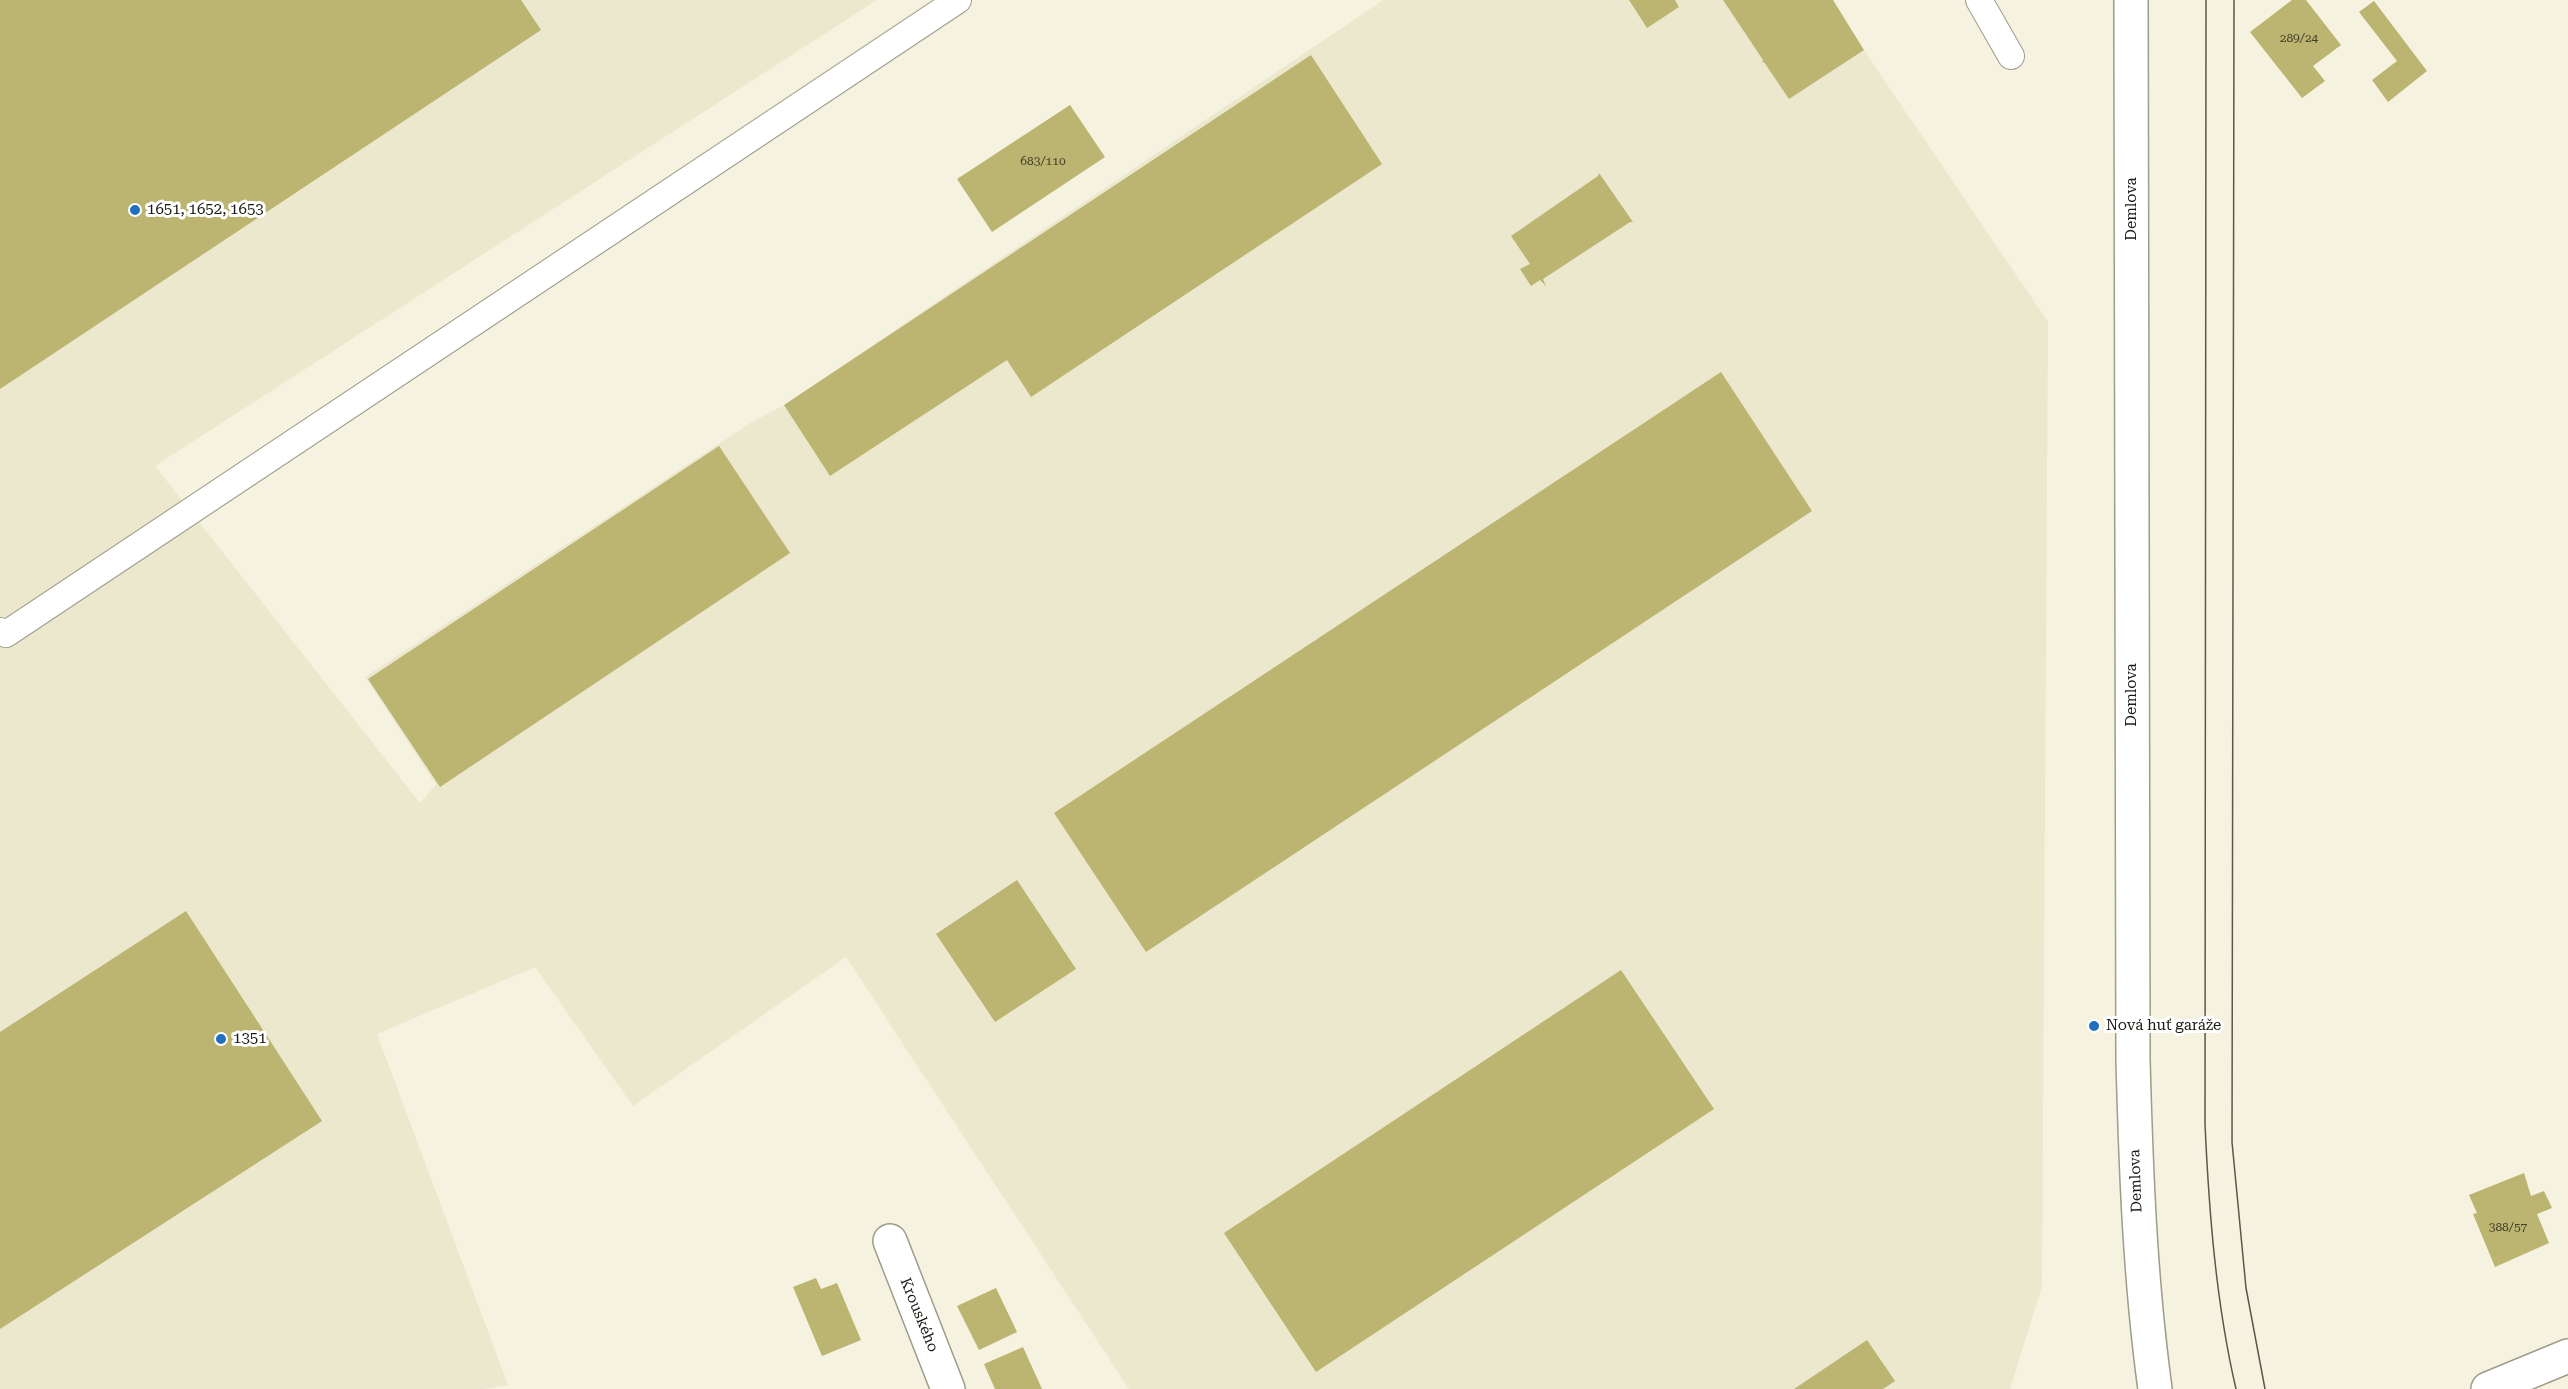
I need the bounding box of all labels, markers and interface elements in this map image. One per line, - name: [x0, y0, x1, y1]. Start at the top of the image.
- house number: 289/24: [2280, 31, 2318, 45]
- house number: 683/110: [1020, 154, 1066, 168]
- street label: Demlova: [2123, 177, 2141, 241]
- place label: 1651, 1652, 1653: [147, 201, 264, 219]
- marker: 1651, 1652, 1653: [128, 203, 142, 217]
- street label: Demlova: [2123, 663, 2141, 727]
- place label: Nová huť garáže: [2106, 1017, 2221, 1035]
- marker: Nová huť garáže: [2087, 1019, 2101, 1033]
- place label: 1351: [233, 1030, 267, 1048]
- marker: 1351: [214, 1032, 228, 1046]
- street label: Demlova: [2126, 1149, 2146, 1213]
- house number: 388/57: [2489, 1220, 2527, 1234]
- street label: Krouského: [896, 1275, 942, 1355]

